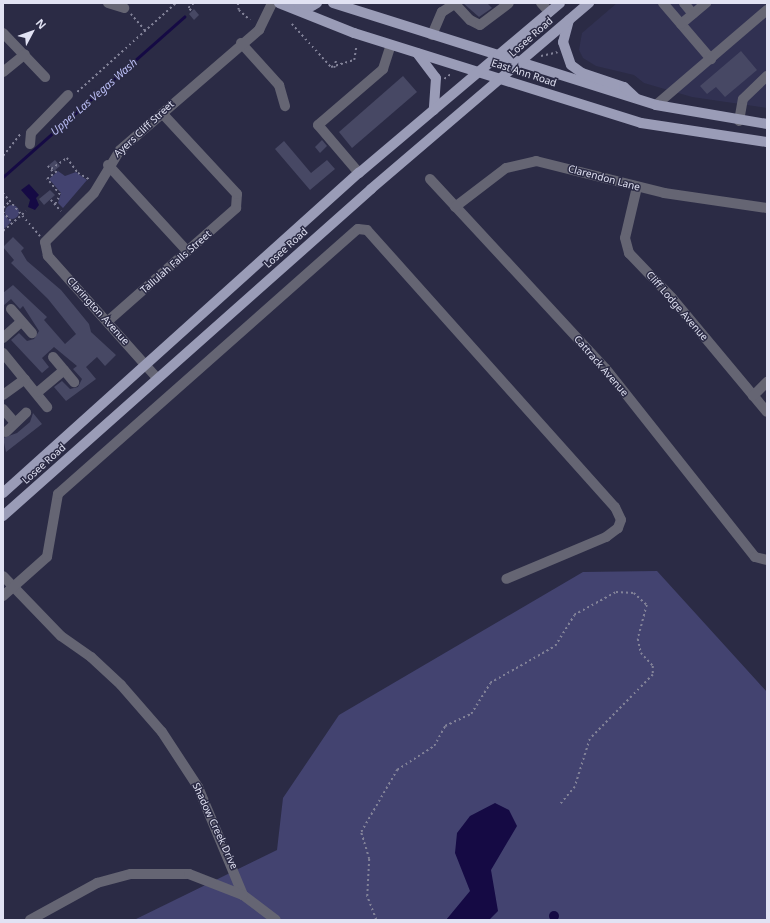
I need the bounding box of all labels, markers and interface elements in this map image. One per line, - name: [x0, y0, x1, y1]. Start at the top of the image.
- north arrow: [12, 12, 52, 52]
- text: N: [33, 15, 50, 32]
- street label: Losee Road: [507, 15, 555, 59]
- water label: Upper Las Vegas Wash: [48, 56, 140, 138]
- street label: East Ann Road: [490, 57, 558, 89]
- street label: Ayers Cliff Street: [112, 98, 176, 160]
- street label: Clarendon Lane: [567, 163, 641, 193]
- street label: Losee Road: [262, 225, 310, 271]
- street label: Tallulah Falls Street: [138, 228, 214, 296]
- street label: Cliff Lodge Avenue: [644, 269, 710, 343]
- street label: Clarington Avenue: [64, 275, 132, 347]
- street label: Cattrack Avenue: [571, 333, 631, 399]
- street label: Losee Road: [20, 441, 68, 487]
- street label: Shadow Creek Drive: [190, 781, 240, 871]

